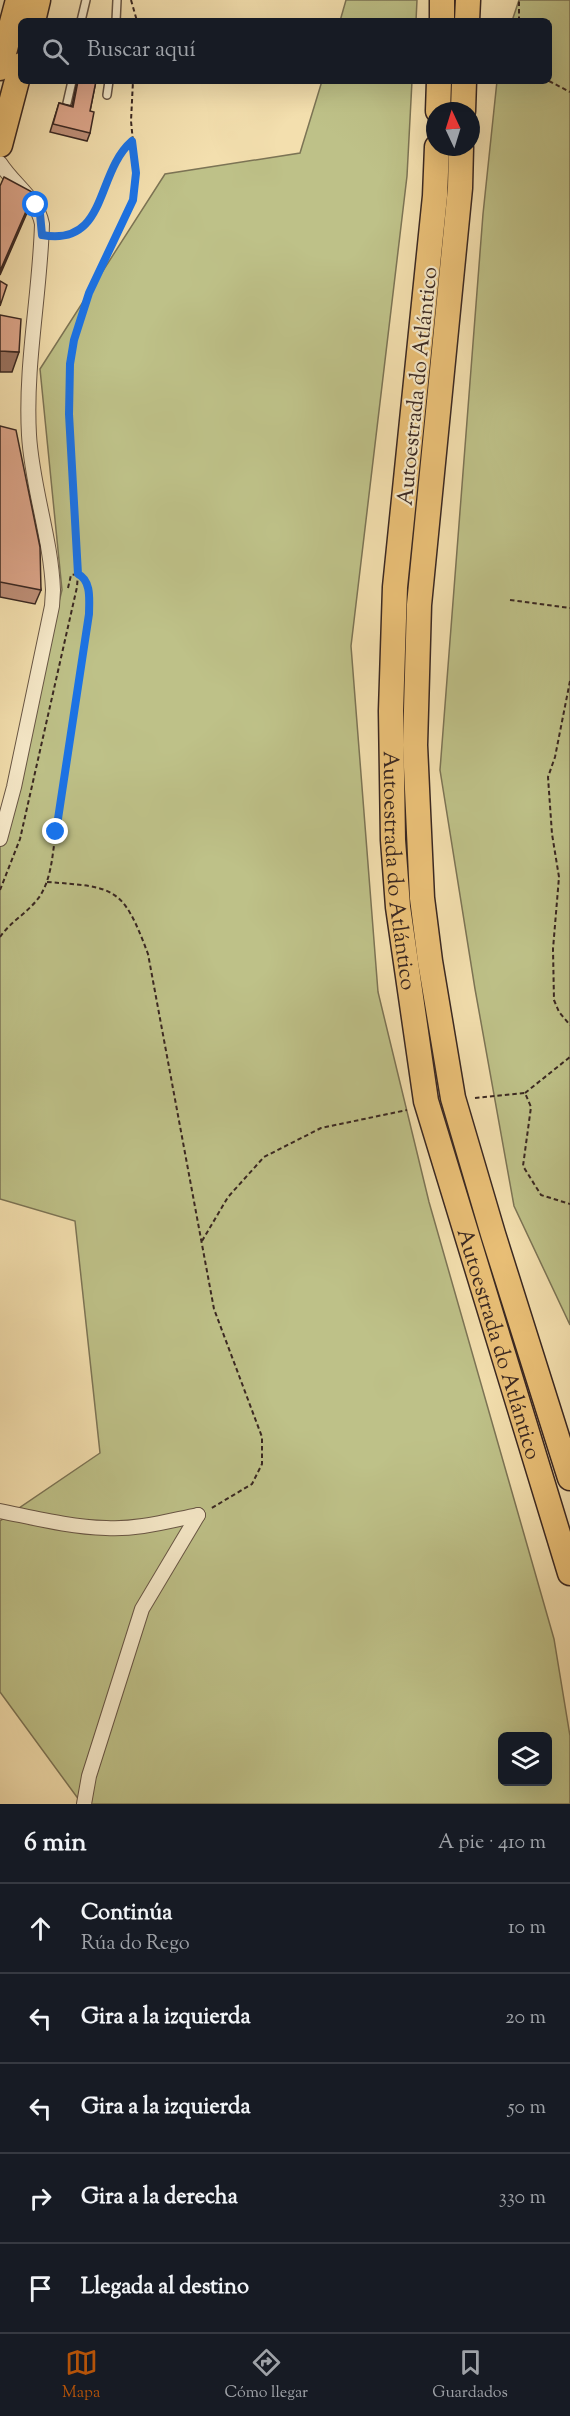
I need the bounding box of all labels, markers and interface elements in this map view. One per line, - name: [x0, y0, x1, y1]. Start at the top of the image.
- search box: [18, 18, 552, 84]
- icon: search: [39, 35, 72, 68]
- text: Buscar aquí: [87, 35, 196, 67]
- north arrow: [426, 102, 480, 156]
- route start: [22, 191, 48, 217]
- street label: Autoestrada do Atlántico: [391, 265, 447, 507]
- street label: Autoestrada do Atlántico: [373, 751, 423, 993]
- route end: [42, 818, 68, 844]
- street label: Autoestrada do Atlántico: [447, 1225, 547, 1464]
- map controls: [498, 1732, 552, 1786]
- button: layers: [498, 1732, 552, 1786]
- text: 6 min: [24, 1825, 87, 1862]
- text: A pie · 410 m: [438, 1829, 546, 1858]
- text: Continúa: [81, 1898, 172, 1930]
- icon: ahead: [24, 1912, 57, 1945]
- text: 10 m: [508, 1914, 546, 1943]
- text: Rúa do Rego: [81, 1930, 190, 1959]
- icon: left: [24, 2002, 57, 2035]
- text: Gira a la izquierda: [81, 2002, 251, 2034]
- text: 20 m: [505, 2004, 546, 2033]
- icon: left: [24, 2092, 57, 2125]
- text: Gira a la izquierda: [81, 2092, 251, 2124]
- text: 50 m: [508, 2094, 546, 2123]
- icon: right: [24, 2182, 57, 2215]
- text: Gira a la derecha: [81, 2182, 238, 2214]
- text: 330 m: [499, 2184, 546, 2213]
- icon: arrive: [24, 2272, 57, 2305]
- text: Llegada al destino: [81, 2272, 249, 2304]
- tab: Mapa: [62, 2346, 100, 2405]
- tab: Cómo llegar: [224, 2346, 308, 2405]
- tab: Guardados: [432, 2346, 508, 2405]

